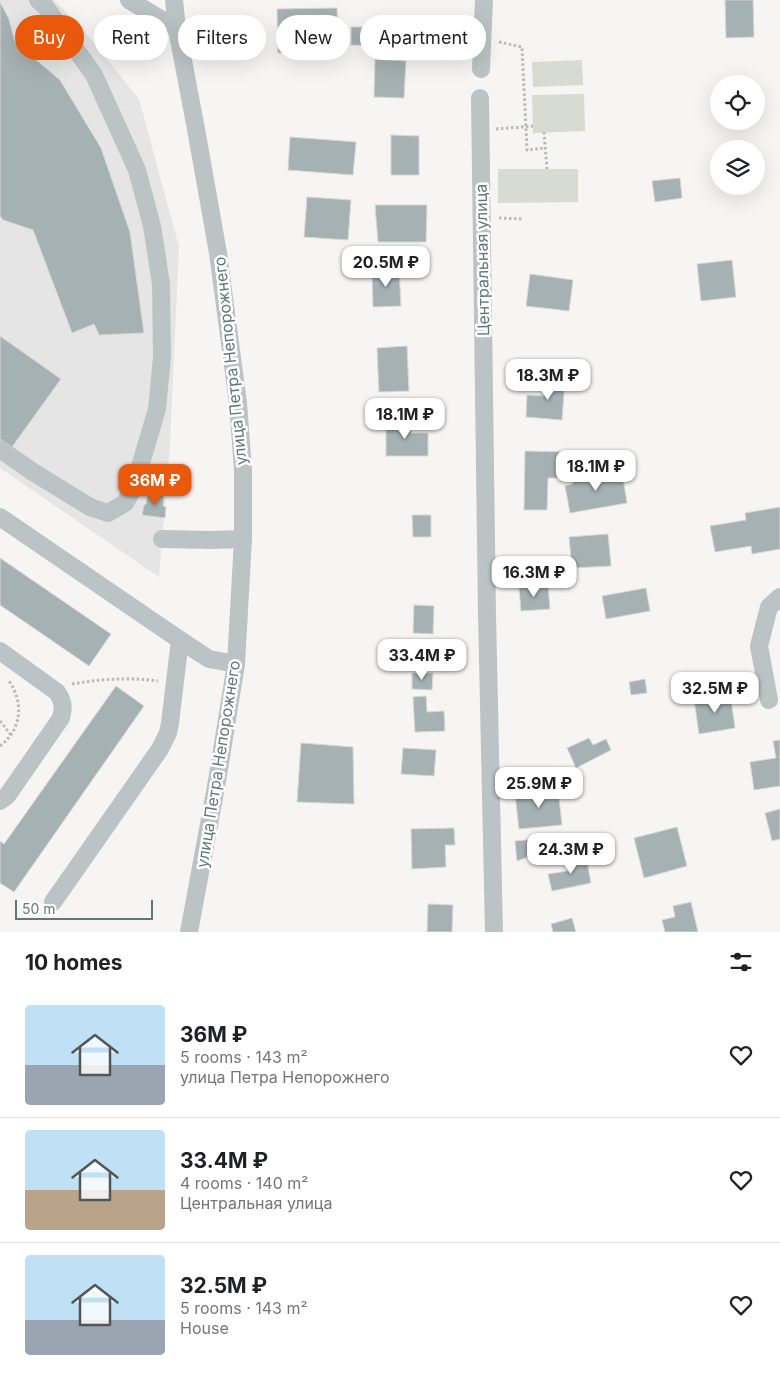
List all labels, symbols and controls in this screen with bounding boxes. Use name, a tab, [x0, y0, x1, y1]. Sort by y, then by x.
chip: Buy	[15, 15, 84, 60]
chip: Rent	[94, 15, 168, 60]
chip: Filters	[178, 15, 266, 60]
chip: New	[276, 15, 350, 60]
chip: Apartment	[360, 15, 486, 60]
map controls	[710, 75, 765, 195]
button: locate	[710, 75, 765, 130]
button: layers	[710, 140, 765, 195]
street label: Центральная улица	[471, 184, 493, 336]
pin: 20.5M ₽	[340, 246, 432, 288]
text: 20.5M ₽	[353, 252, 419, 272]
street label: улица Петра Непорожнего	[209, 256, 251, 466]
pin: 18.3M ₽	[502, 358, 594, 401]
text: 18.3M ₽	[517, 365, 579, 385]
pin: 18.1M ₽	[359, 398, 451, 440]
text: 18.1M ₽	[376, 404, 434, 424]
pin: 18.1M ₽	[550, 450, 642, 492]
text: 18.1M ₽	[567, 456, 625, 476]
pin: 36M ₽	[120, 464, 190, 506]
text: 36M ₽	[129, 470, 181, 490]
pin: 16.3M ₽	[488, 556, 580, 598]
text: 16.3M ₽	[503, 562, 565, 582]
pin: 33.4M ₽	[376, 638, 468, 681]
text: 33.4M ₽	[388, 645, 456, 665]
street label: улица Петра Непорожнего	[192, 659, 244, 869]
pin: 32.5M ₽	[669, 672, 761, 714]
text: 32.5M ₽	[682, 678, 748, 698]
pin: 25.9M ₽	[493, 766, 585, 809]
text: 25.9M ₽	[506, 773, 572, 793]
pin: 24.3M ₽	[525, 832, 617, 875]
text: 24.3M ₽	[538, 839, 604, 859]
scale bar	[15, 897, 152, 920]
text: 50 m	[22, 900, 56, 917]
icon: filters	[727, 948, 755, 976]
text: 10 homes	[25, 950, 123, 975]
text: 36M ₽	[180, 1022, 247, 1047]
icon: home	[65, 1025, 125, 1085]
icon: heart	[727, 1041, 755, 1069]
text: 5 rooms · 143 m²	[180, 1047, 308, 1067]
text: улица Петра Непорожнего	[180, 1067, 390, 1087]
text: 33.4M ₽	[180, 1148, 268, 1173]
icon: home	[65, 1150, 125, 1210]
icon: heart	[727, 1166, 755, 1194]
text: 4 rooms · 140 m²	[180, 1173, 308, 1193]
text: Центральная улица	[180, 1193, 332, 1213]
text: 32.5M ₽	[180, 1273, 267, 1298]
icon: home	[65, 1275, 125, 1335]
icon: heart	[727, 1291, 755, 1319]
text: 5 rooms · 143 m²	[180, 1298, 308, 1318]
text: House	[180, 1318, 229, 1338]

